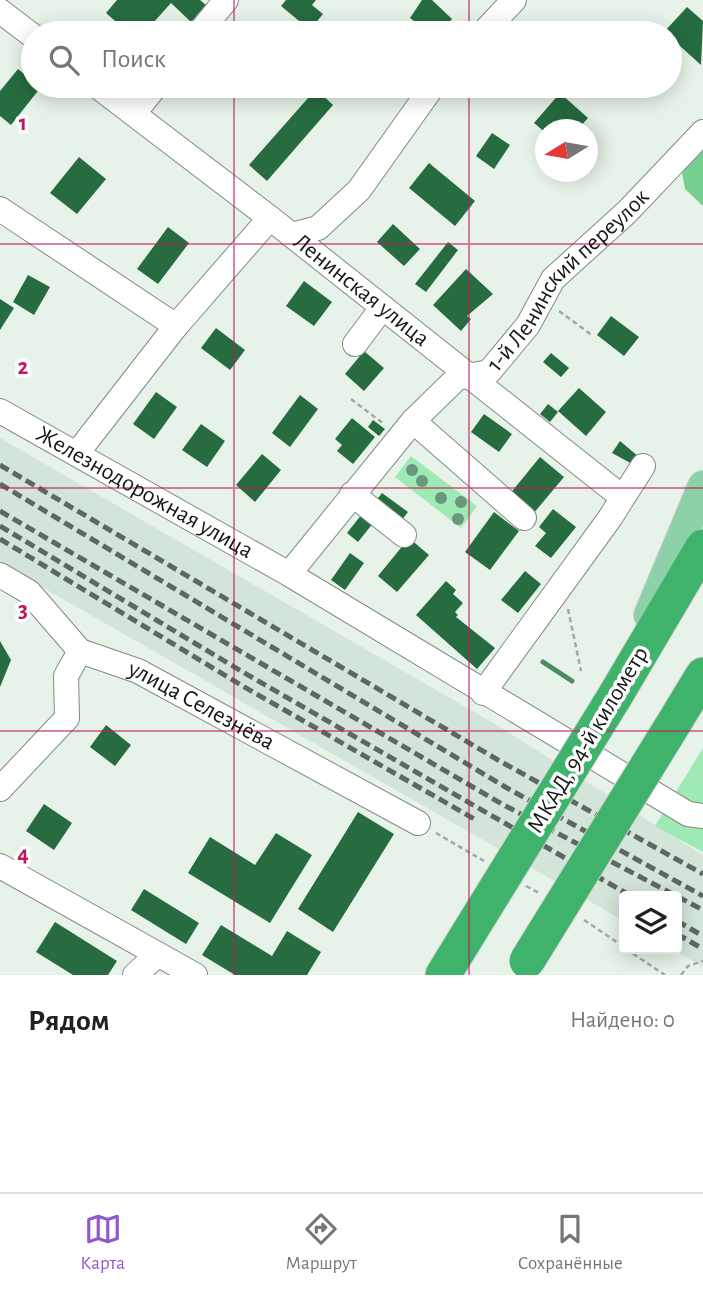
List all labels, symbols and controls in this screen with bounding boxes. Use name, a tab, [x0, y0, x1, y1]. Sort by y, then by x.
search box	[21, 21, 682, 98]
icon: search	[45, 41, 83, 79]
text: Поиск	[101, 46, 166, 72]
text: 1	[19, 112, 27, 135]
north arrow	[535, 119, 598, 182]
street label: 1-й Ленинский переулок	[483, 185, 654, 376]
street label: Ленинская улица	[289, 229, 434, 351]
text: 2	[18, 356, 29, 379]
street label: Железнодорожная улица	[32, 422, 257, 563]
text: 3	[18, 599, 28, 622]
street label: МКАД, 94-й километр	[523, 643, 653, 837]
street label: улица Селезнёва	[124, 656, 279, 755]
text: 4	[17, 843, 29, 866]
map controls	[619, 891, 682, 954]
button: layers	[619, 891, 682, 954]
text: Рядом	[28, 1006, 110, 1036]
text: Найдено: 0	[570, 1009, 675, 1032]
tab: Карта	[80, 1210, 125, 1275]
tab: Маршрут	[286, 1210, 357, 1275]
tab: Сохранённые	[518, 1210, 623, 1275]

